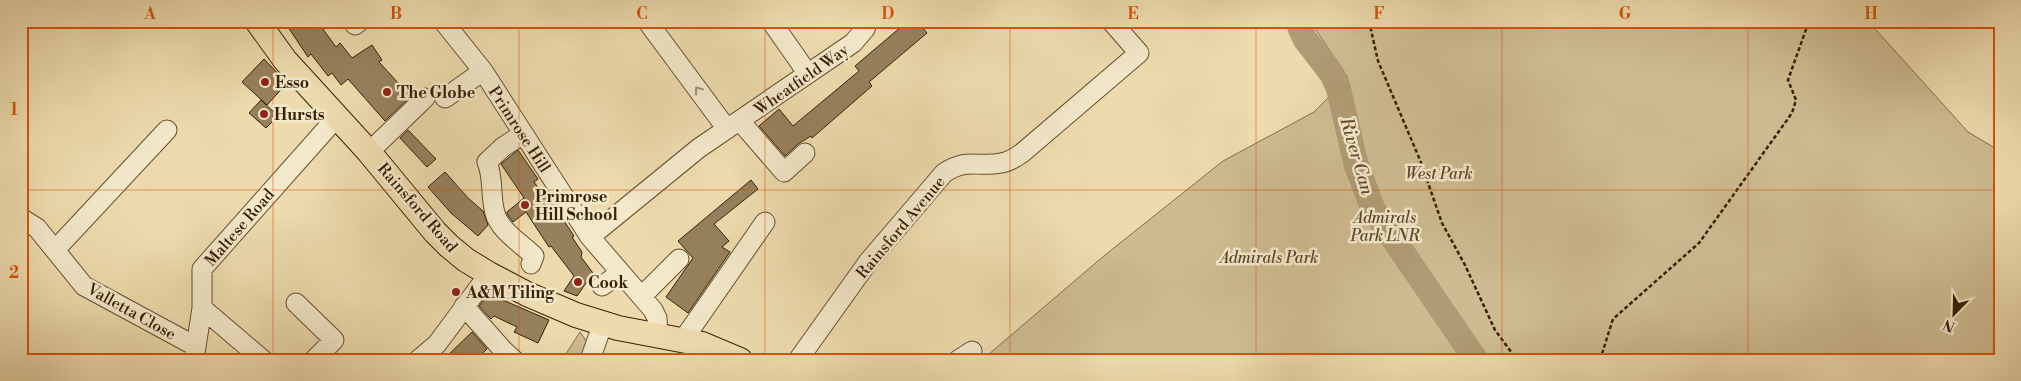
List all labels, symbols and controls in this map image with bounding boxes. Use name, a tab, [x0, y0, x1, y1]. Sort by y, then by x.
text: A	[143, 4, 156, 24]
text: B	[390, 4, 402, 24]
text: C	[636, 4, 648, 24]
text: D	[882, 4, 895, 24]
text: E	[1127, 4, 1139, 24]
text: F	[1373, 4, 1385, 24]
text: G	[1619, 4, 1632, 24]
text: H	[1864, 4, 1878, 24]
street label: Wheatfield Way	[750, 40, 853, 120]
place label: Esso	[275, 73, 309, 93]
marker: Esso	[259, 76, 271, 88]
place label: The Globe	[397, 83, 476, 103]
street label: Primrose Hill	[484, 83, 555, 177]
marker: The Globe	[381, 86, 393, 98]
one-way arrow	[695, 86, 704, 96]
text: 1	[10, 100, 18, 120]
place label: Hursts	[274, 105, 325, 125]
marker: Hursts	[258, 108, 270, 120]
water label: River Can	[1334, 114, 1379, 198]
street label: Rainsford Road	[373, 159, 462, 257]
park label: West Park	[1405, 164, 1473, 184]
street label: Rainsford Avenue	[852, 172, 949, 283]
street label: Maltese Road	[201, 185, 279, 270]
place label: Primrose Hill School	[535, 187, 618, 225]
marker: Primrose Hill School	[519, 199, 531, 211]
park label: Admirals Park LNR	[1349, 208, 1420, 246]
park label: Admirals Park	[1218, 248, 1318, 268]
text: 2	[9, 263, 19, 283]
place label: Cook	[588, 273, 629, 293]
marker: Cook	[572, 276, 584, 288]
street label: Valletta Close	[83, 279, 179, 345]
place label: A&M Tiling	[465, 283, 555, 303]
marker: A&M Tiling	[450, 286, 462, 298]
north arrow	[1928, 288, 1978, 338]
text: N	[1941, 315, 1958, 335]

